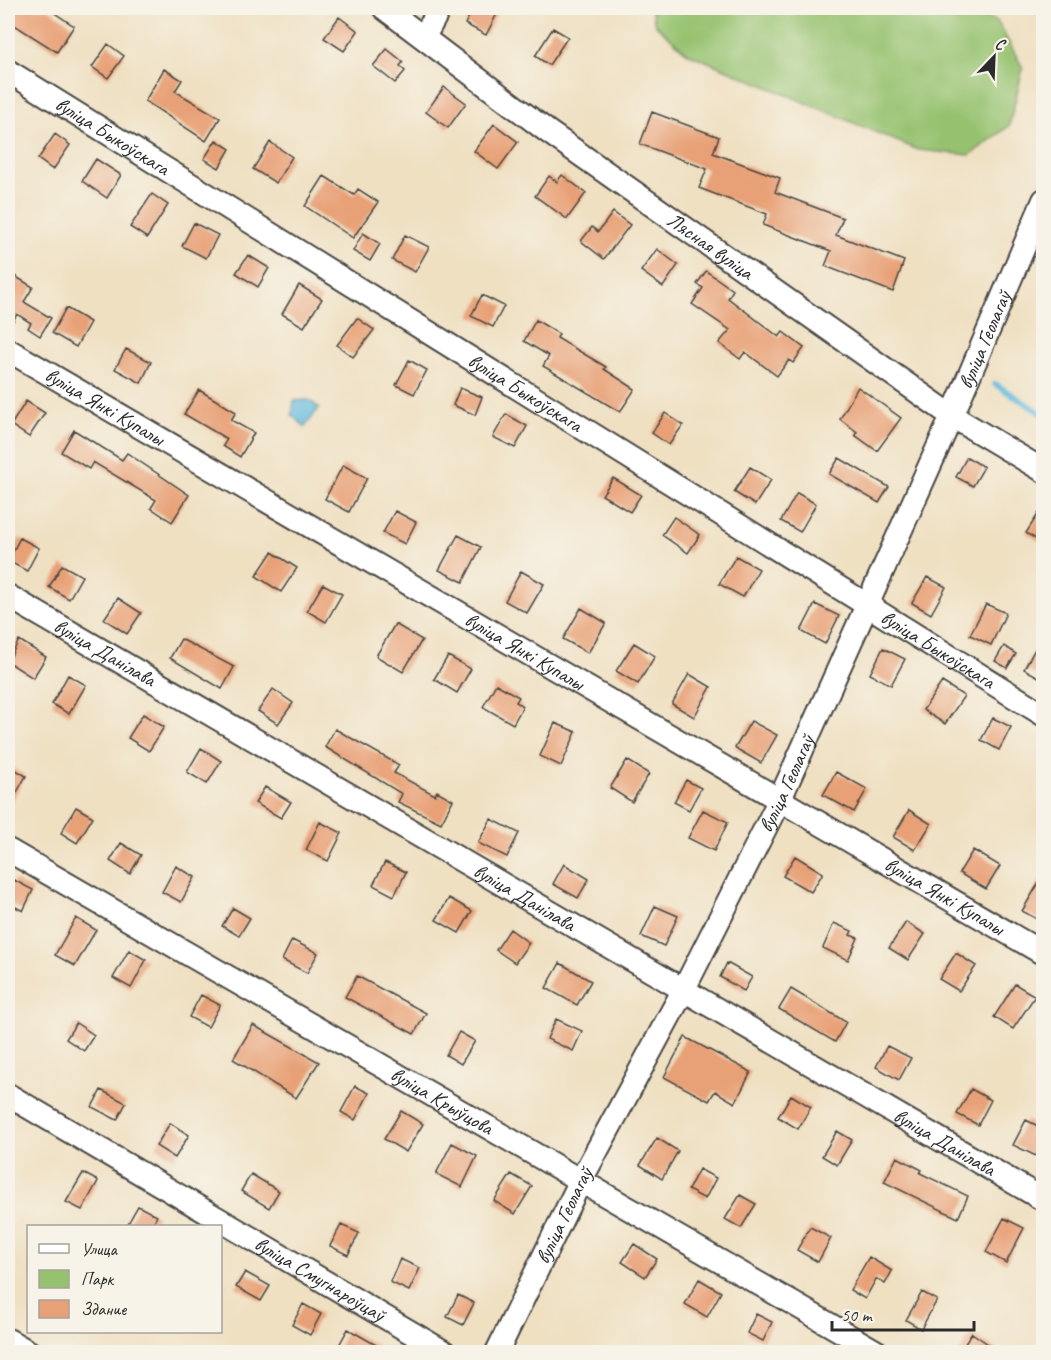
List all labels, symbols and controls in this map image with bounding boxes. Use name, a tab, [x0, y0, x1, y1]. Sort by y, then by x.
north arrow	[964, 27, 1024, 87]
text: С	[992, 33, 1009, 56]
street label: вуліца Быкоўскага	[51, 91, 176, 182]
street label: Лясная вуліца	[662, 207, 760, 286]
street label: вуліца Геолагаў	[952, 286, 1017, 393]
street label: вуліца Быкоўскага	[463, 347, 588, 439]
street label: вуліца Янкі Купалы	[40, 361, 171, 452]
street label: вуліца Быкоўскага	[876, 604, 1001, 695]
street label: вуліца Янкі Купалы	[460, 606, 591, 697]
street label: вуліца Данілава	[49, 613, 162, 693]
street label: вуліца Геолагаў	[752, 730, 821, 836]
street label: вуліца Янкі Купалы	[880, 851, 1010, 942]
street label: вуліца Данілава	[469, 857, 582, 938]
street label: вуліца Крыўцова	[386, 1061, 499, 1141]
street label: вуліца Данілава	[889, 1102, 1001, 1183]
street label: вуліца Геолагаў	[529, 1162, 599, 1268]
legend	[27, 1225, 222, 1333]
street label: вуліца Смугнароўцаў	[250, 1230, 391, 1328]
text: Улица	[81, 1238, 118, 1260]
text: Парк	[81, 1268, 115, 1290]
scale bar	[832, 1294, 974, 1332]
text: Здание	[81, 1298, 127, 1320]
text: 50 m	[841, 1304, 874, 1326]

